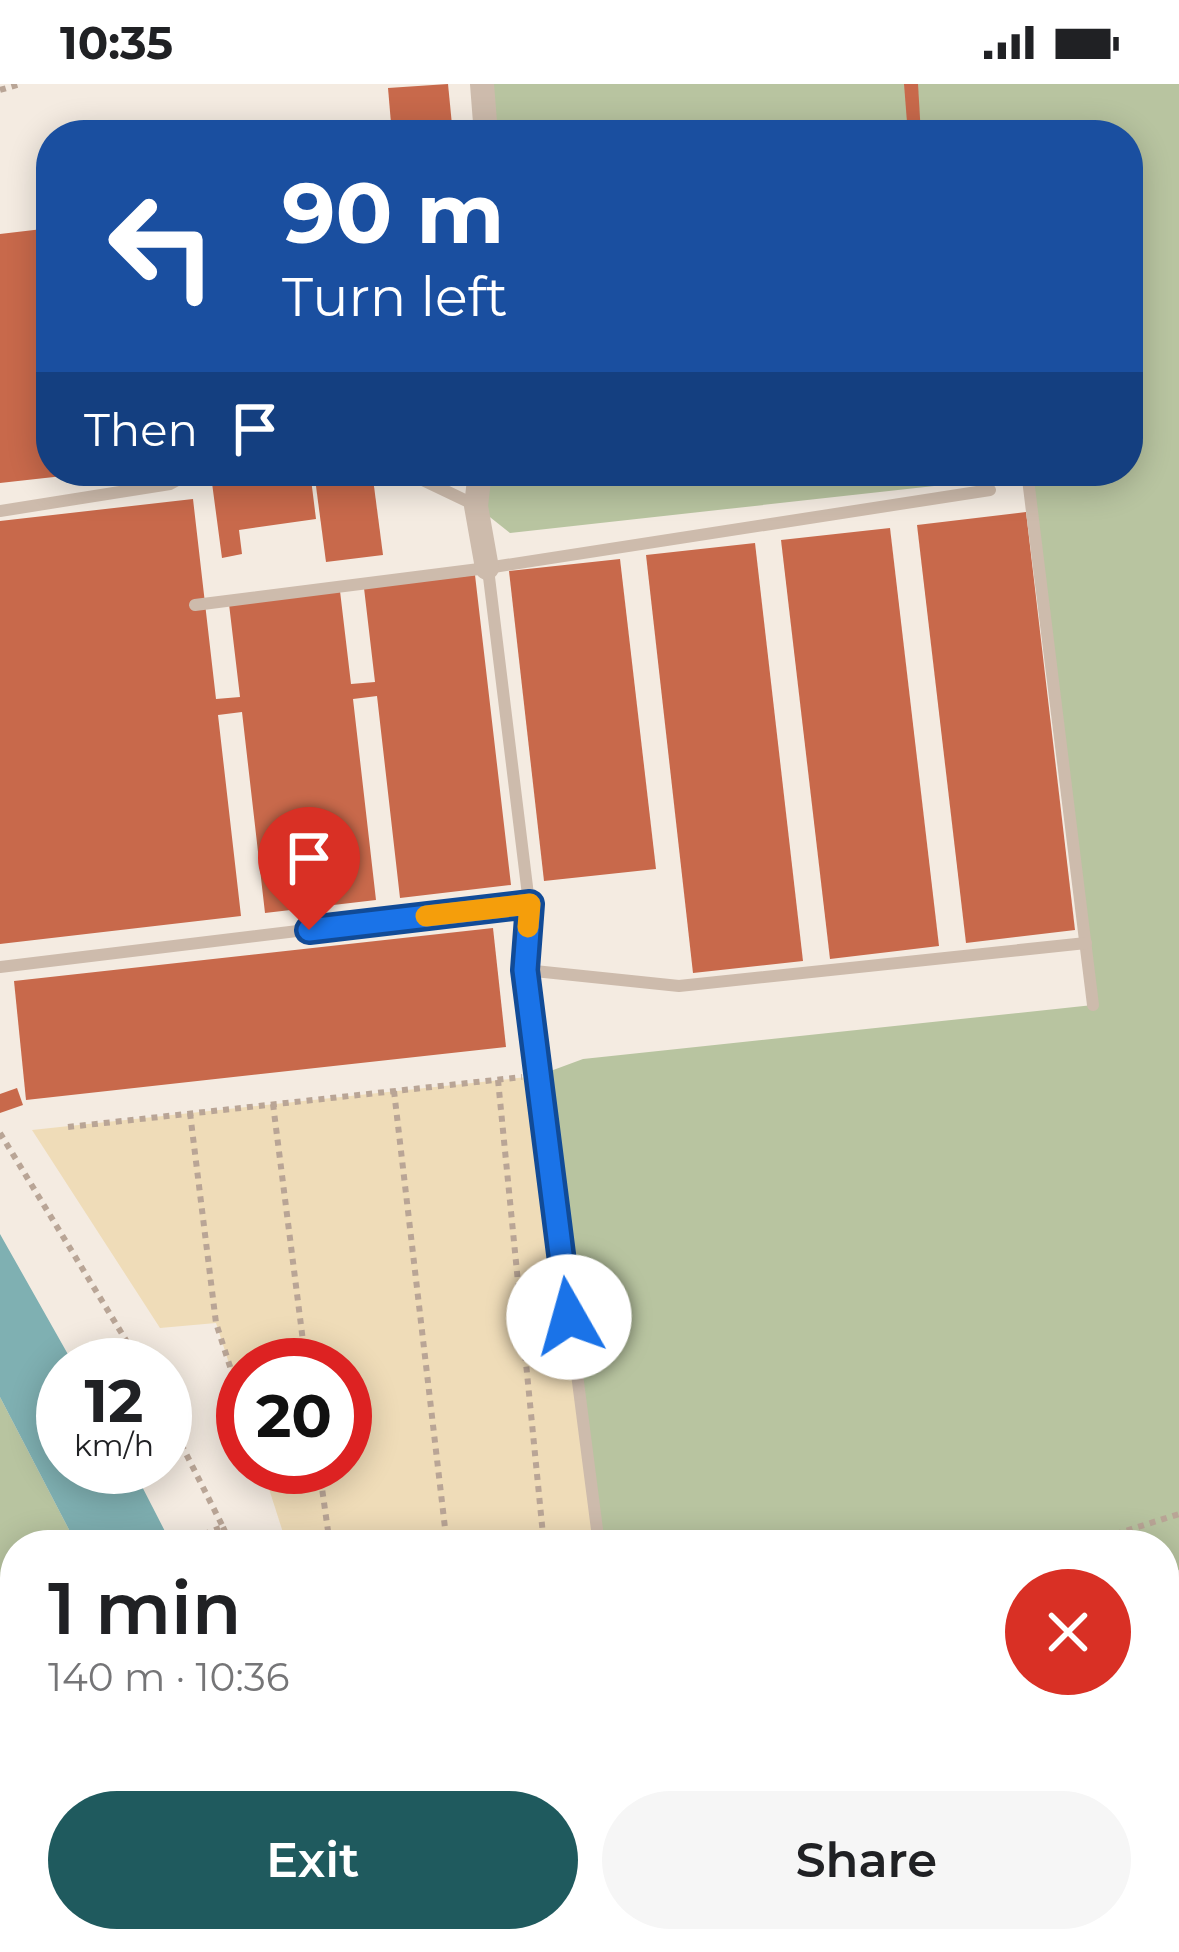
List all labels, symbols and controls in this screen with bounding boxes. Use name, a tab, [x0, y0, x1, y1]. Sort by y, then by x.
text: 10:35	[60, 15, 173, 70]
text: 90 m	[282, 162, 504, 264]
icon: left	[84, 168, 240, 324]
text: Turn left	[282, 264, 508, 330]
icon: arrive	[222, 396, 288, 462]
text: Then	[84, 402, 198, 457]
pin	[258, 807, 360, 930]
icon: arrive	[276, 825, 342, 891]
position arrow	[506, 1254, 632, 1380]
speed limit sign: 20	[216, 1338, 372, 1494]
text: 12	[85, 1364, 143, 1437]
text: km/h	[74, 1427, 154, 1464]
text: 1 min	[48, 1564, 241, 1652]
button: close	[1005, 1569, 1131, 1695]
text: 140 m · 10:36	[48, 1653, 289, 1701]
button: Exit	[48, 1791, 578, 1929]
button: Share	[602, 1791, 1131, 1929]

